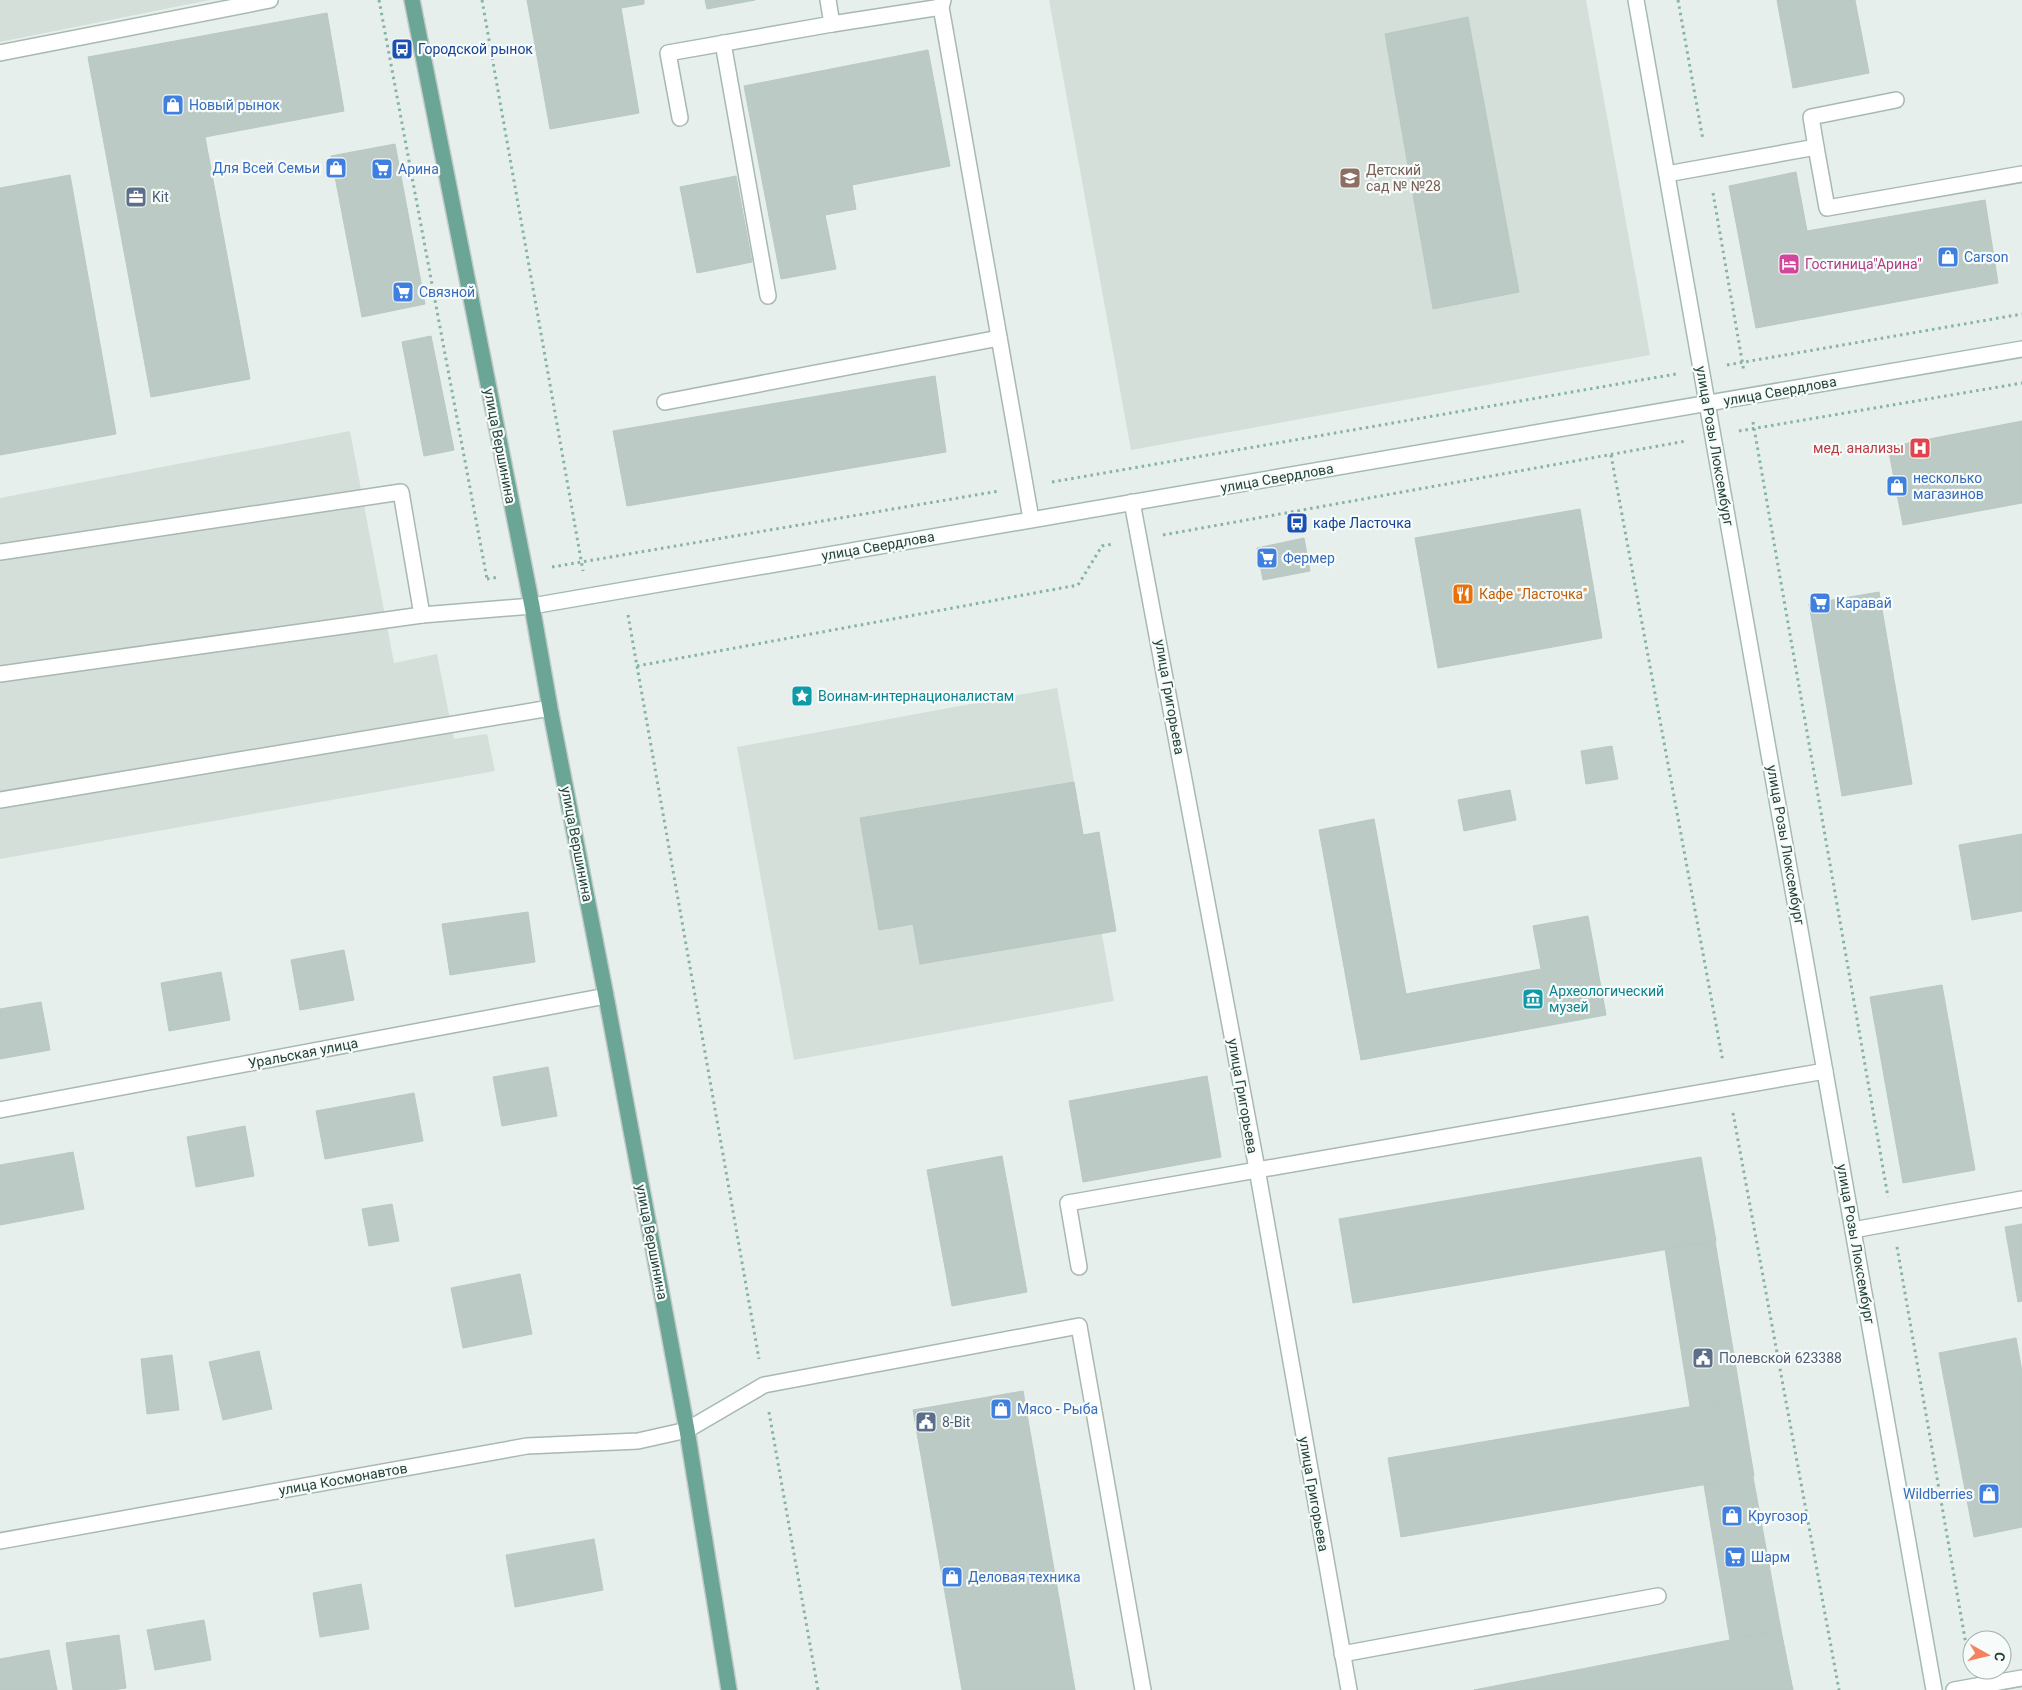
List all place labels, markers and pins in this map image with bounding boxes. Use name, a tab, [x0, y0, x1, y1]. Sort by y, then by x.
bus stop icon: Городской рынок	[390, 37, 414, 61]
place label: Городской рынок	[418, 41, 533, 57]
shop icon: Новый рынок	[161, 93, 185, 117]
place label: Новый рынок	[189, 97, 280, 113]
shop icon: Для Всей Семьи	[324, 156, 348, 180]
supermarket icon: Арина	[370, 157, 394, 181]
place label: Для Всей Семьи	[212, 160, 320, 176]
place label: Арина	[398, 161, 439, 177]
place label: Детский сад № №28	[1366, 162, 1441, 194]
school or university icon: Детский сад № №28	[1338, 166, 1362, 190]
office icon: Kit	[124, 185, 148, 209]
place label: Kit	[152, 189, 169, 205]
shop icon: Carson	[1936, 245, 1960, 269]
place label: Carson	[1964, 249, 2008, 265]
hotel icon: Гостиница"Арина"	[1777, 252, 1801, 276]
place label: Гостиница"Арина"	[1805, 256, 1922, 272]
supermarket icon: Связной	[391, 280, 415, 304]
place label: Связной	[419, 284, 475, 300]
hospital icon: мед. анализы	[1908, 436, 1932, 460]
place label: мед. анализы	[1813, 440, 1904, 456]
place label: несколько магазинов	[1913, 470, 1984, 502]
shop icon: несколько магазинов	[1885, 474, 1909, 498]
bus stop icon: кафе Ласточка	[1285, 511, 1309, 535]
place label: кафе Ласточка	[1313, 515, 1411, 531]
supermarket icon: Фермер	[1255, 546, 1279, 570]
place label: Фермер	[1283, 550, 1335, 566]
restaurant icon: Кафе "Ласточка"	[1451, 582, 1475, 606]
place label: Кафе "Ласточка"	[1479, 586, 1587, 602]
supermarket icon: Каравай	[1808, 591, 1832, 615]
place label: Каравай	[1836, 595, 1892, 611]
place icon: Воинам-интернационалистам	[790, 684, 814, 708]
place label: Воинам-интернационалистам	[818, 688, 1014, 704]
place label: Археологический музей	[1549, 983, 1664, 1015]
museum icon: Археологический музей	[1521, 987, 1545, 1011]
public building icon: Полевской 623388	[1691, 1346, 1715, 1370]
place label: Полевской 623388	[1719, 1350, 1842, 1366]
shop icon: Мясо - Рыба	[989, 1397, 1013, 1421]
place label: Мясо - Рыба	[1017, 1401, 1098, 1417]
public building icon: 8-Bit	[914, 1410, 938, 1434]
place label: 8-Bit	[942, 1414, 971, 1430]
shop icon: Wildberries	[1977, 1482, 2001, 1506]
place label: Wildberries	[1903, 1486, 1973, 1502]
shop icon: Кругозор	[1720, 1504, 1744, 1528]
place label: Кругозор	[1748, 1508, 1808, 1524]
supermarket icon: Шарм	[1723, 1545, 1747, 1569]
place label: Шарм	[1751, 1549, 1790, 1565]
shop icon: Деловая техника	[940, 1565, 964, 1589]
place label: Деловая техника	[968, 1569, 1081, 1585]

